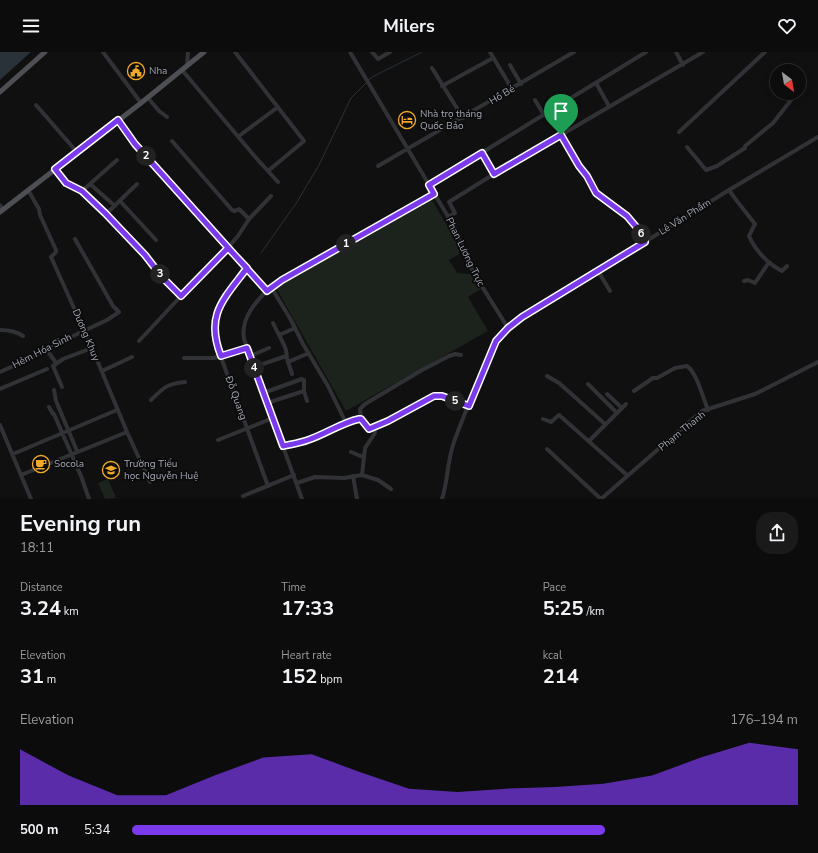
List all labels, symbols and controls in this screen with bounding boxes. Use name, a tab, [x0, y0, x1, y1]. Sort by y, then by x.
text: Milers	[383, 14, 435, 38]
icon: menu	[20, 15, 42, 37]
icon: heart	[776, 15, 798, 37]
public building icon: Nha	[126, 61, 146, 81]
place label: Nha	[149, 64, 167, 78]
north arrow	[770, 64, 806, 100]
map controls	[770, 64, 806, 100]
street label: Hồ Bé	[486, 82, 518, 108]
pin	[544, 94, 578, 135]
icon: arrive	[550, 100, 572, 122]
place label: Nhà trọ tháng Quốc Bảo	[420, 107, 482, 133]
hotel icon: Nhà trọ tháng Quốc Bảo	[397, 110, 417, 130]
pin: 2	[136, 146, 156, 166]
text: 2	[143, 148, 149, 163]
street label: Lê Văn Phẩm	[656, 195, 714, 239]
street label: Phan Lương Trực	[442, 215, 488, 289]
pin: 6	[631, 224, 651, 244]
text: 6	[638, 226, 644, 241]
pin: 1	[336, 234, 356, 254]
text: 1	[343, 236, 349, 251]
pin: 3	[150, 264, 170, 284]
text: 3	[157, 266, 163, 281]
street label: Dương Khuy	[69, 307, 104, 364]
street label: Hẻm Hóa Sinh	[10, 330, 74, 372]
pin: 4	[244, 358, 264, 378]
text: 4	[251, 360, 257, 375]
street label: Đỗ Quang	[221, 373, 250, 422]
pin: 5	[445, 391, 465, 411]
text: 5	[452, 393, 458, 408]
street label: Phạm Thanh	[656, 408, 708, 454]
cafe icon: Socola	[31, 454, 51, 474]
place label: Socola	[54, 457, 84, 471]
place label: Trường Tiểu học Nguyễn Huệ	[124, 457, 199, 483]
school or university icon: Trường Tiểu học Nguyễn Huệ	[101, 460, 121, 480]
text: Evening run	[20, 509, 141, 539]
button: share	[756, 512, 798, 554]
text: 18:11	[20, 539, 54, 557]
text: Distance	[20, 580, 63, 595]
text: Time	[281, 580, 306, 595]
text: Pace	[543, 580, 566, 595]
text: 3.24	[20, 595, 61, 622]
text: 17:33	[281, 595, 334, 622]
text: 5:25	[543, 595, 584, 622]
text: km	[61, 604, 79, 619]
text: /km	[584, 604, 604, 619]
text: Elevation	[20, 648, 66, 663]
text: Heart rate	[281, 648, 332, 663]
text: kcal	[543, 648, 562, 663]
text: 31	[20, 663, 44, 690]
text: 152	[281, 663, 317, 690]
text: 214	[543, 663, 579, 690]
text: m	[44, 672, 56, 687]
text: bpm	[317, 672, 342, 687]
text: Elevation	[20, 711, 74, 729]
text: 176–194 m	[730, 711, 798, 729]
text: 500 m	[20, 821, 58, 839]
text: 5:34	[84, 821, 110, 839]

